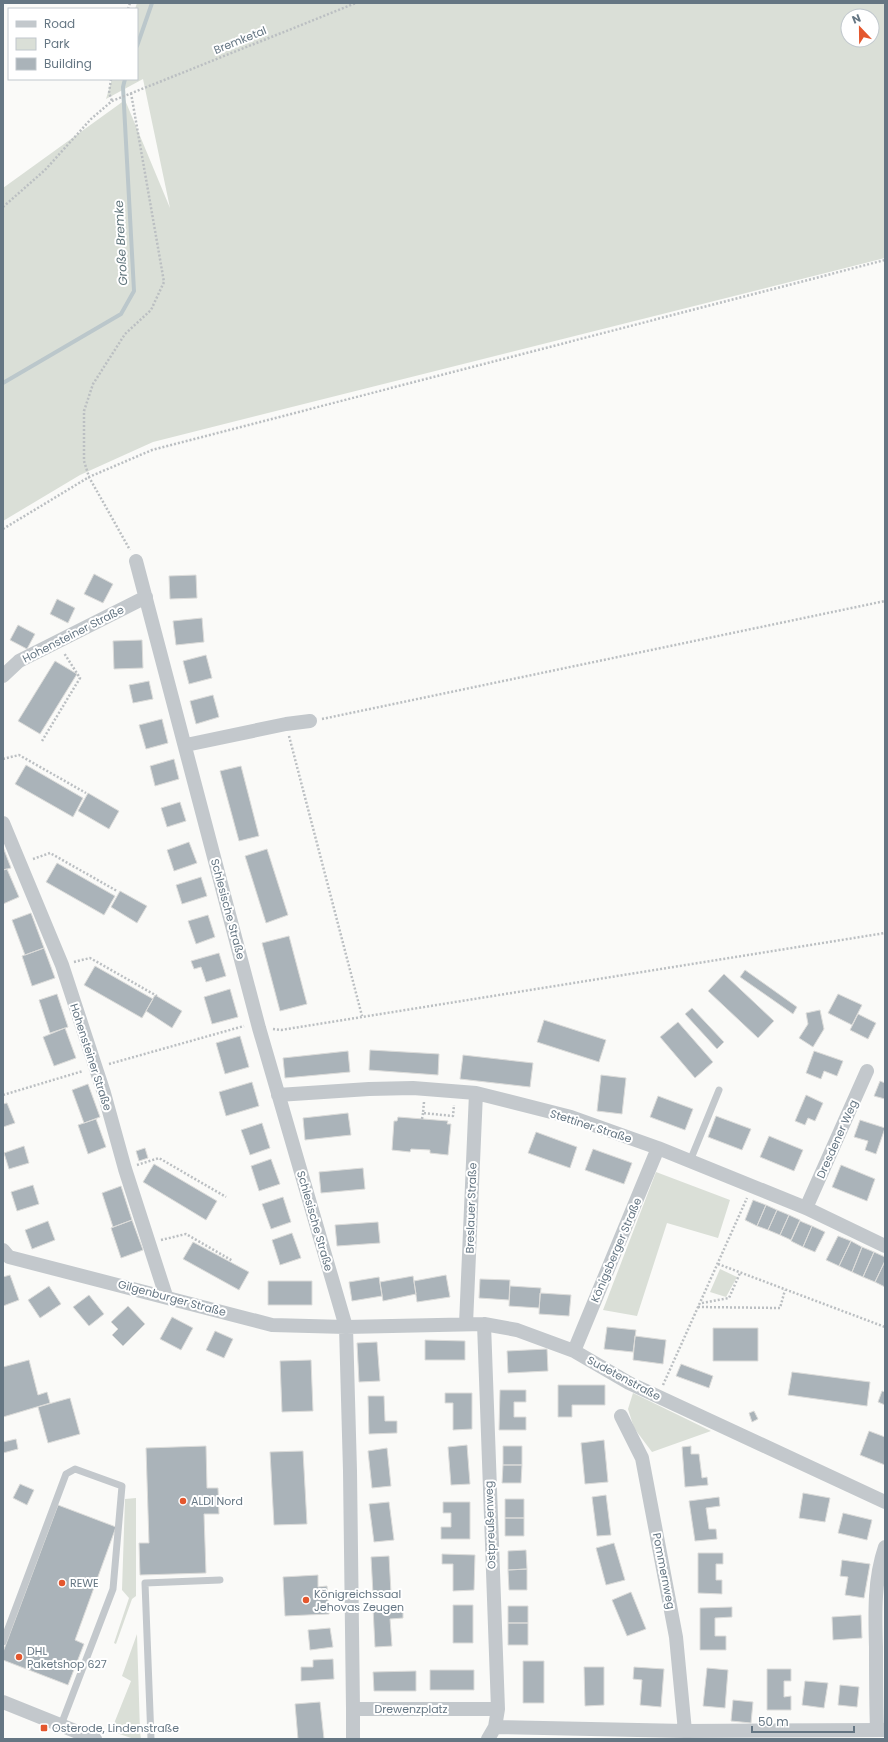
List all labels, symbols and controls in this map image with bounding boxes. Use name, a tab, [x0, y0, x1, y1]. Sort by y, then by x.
legend	[8, 8, 138, 80]
north arrow	[840, 8, 880, 48]
text: N	[849, 10, 863, 28]
text: Road	[44, 15, 75, 32]
street label: Bremketal	[211, 22, 269, 58]
text: Park	[44, 35, 71, 52]
text: Building	[44, 55, 92, 72]
water label: Große Bremke	[110, 199, 131, 286]
street label: Hohensteiner Straße	[19, 601, 127, 667]
street label: Schlesische Straße	[207, 857, 249, 961]
street label: Hohensteiner Straße	[66, 1001, 116, 1113]
street label: Dresdener Weg	[812, 1097, 862, 1181]
street label: Stettiner Straße	[548, 1105, 634, 1147]
street label: Breslauer Straße	[461, 1162, 481, 1254]
street label: Schlesische Straße	[293, 1169, 337, 1273]
street label: Königsberger Straße	[587, 1195, 645, 1305]
street label: Gilgenburger Straße	[116, 1276, 228, 1320]
street label: Sudetenstraße	[584, 1352, 664, 1404]
street label: Ostpreußenweg	[480, 1481, 500, 1569]
place label: ALDI Nord	[191, 1493, 243, 1509]
marker: ALDI Nord	[178, 1496, 188, 1506]
street label: Pommernweg	[649, 1532, 679, 1610]
place label: REWE	[70, 1575, 99, 1591]
marker: REWE	[57, 1578, 67, 1588]
place label: Königreichssaal Jehovas Zeugen	[314, 1586, 404, 1615]
marker: Königreichssaal Jehovas Zeugen	[301, 1595, 311, 1605]
place label: DHL Paketshop 627	[27, 1643, 107, 1672]
marker: DHL Paketshop 627	[14, 1652, 24, 1662]
street label: Drewenzplatz	[374, 1701, 448, 1717]
scale bar	[752, 1708, 854, 1734]
text: 50 m	[758, 1713, 789, 1730]
place label: Osterode, Lindenstraße	[52, 1720, 179, 1736]
marker: Osterode, Lindenstraße	[39, 1723, 49, 1733]

